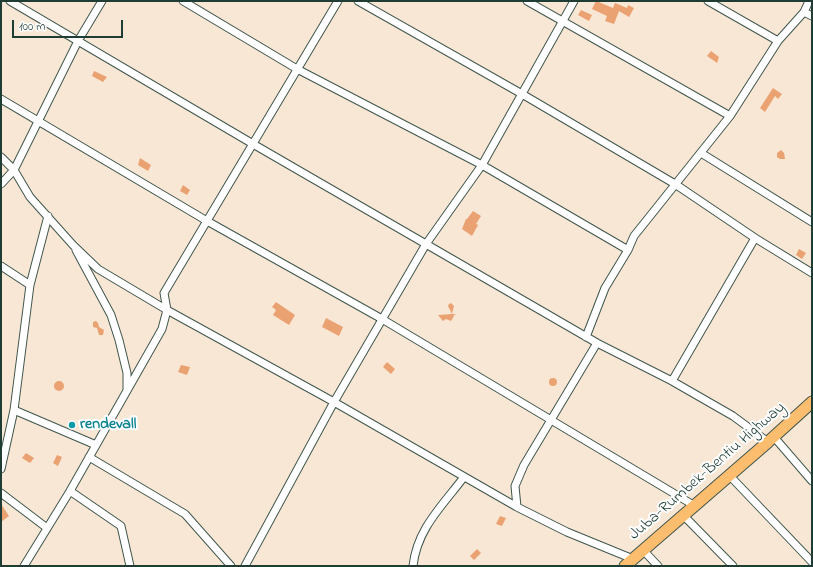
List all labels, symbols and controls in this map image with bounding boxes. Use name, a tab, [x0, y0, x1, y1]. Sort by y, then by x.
scale bar	[14, 12, 125, 38]
text: 100 m	[19, 18, 46, 36]
street label: Juba-Rumbek-Bentiu Highway	[626, 399, 790, 545]
place label: rendevall	[80, 415, 136, 435]
marker: rendevall	[67, 420, 77, 430]

